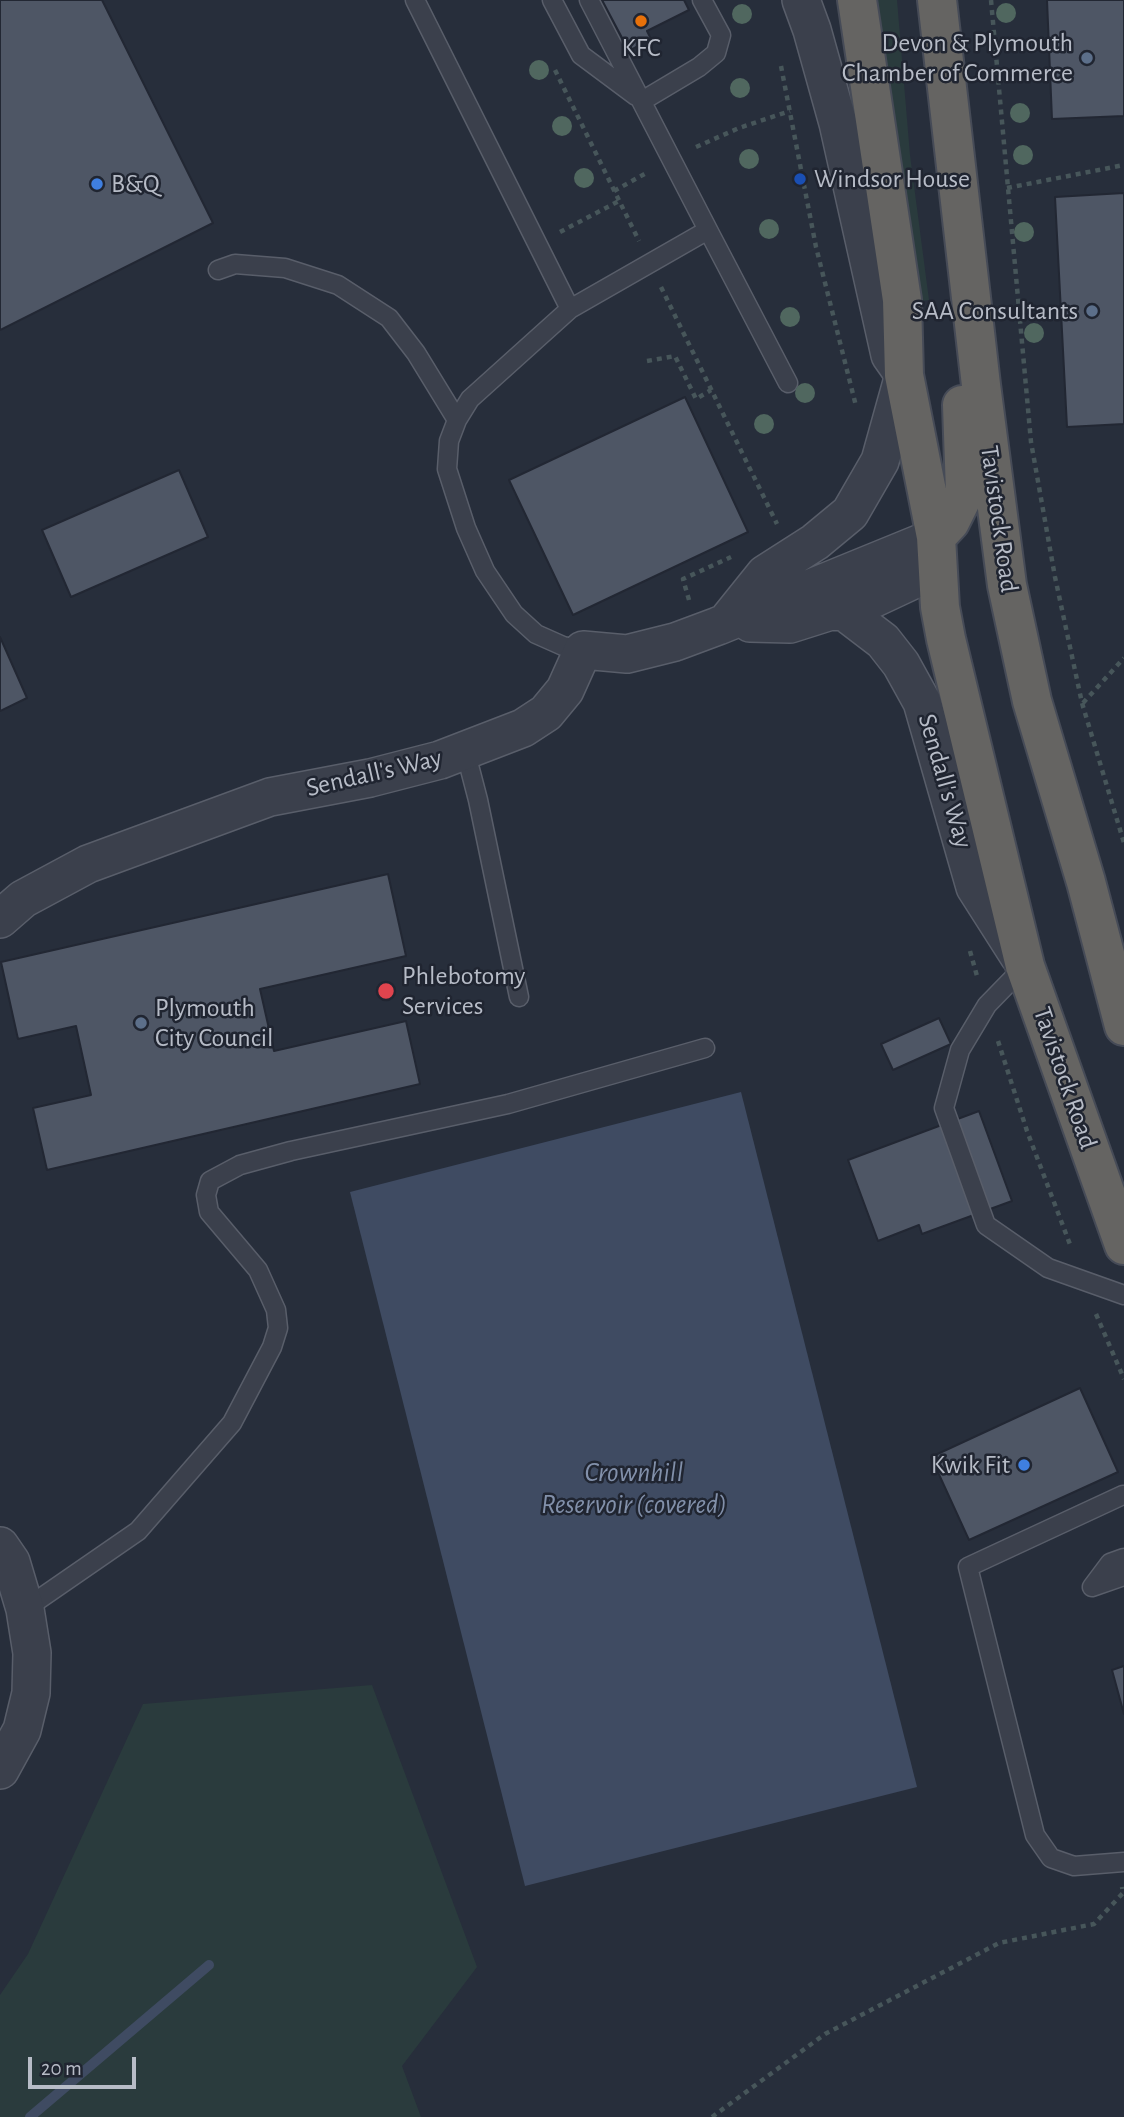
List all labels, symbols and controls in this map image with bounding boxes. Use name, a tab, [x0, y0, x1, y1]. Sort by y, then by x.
marker: KFC	[633, 13, 649, 29]
place label: Devon & Plymouth Chamber of Commerce	[842, 27, 1073, 88]
place label: KFC	[622, 32, 660, 64]
marker: Devon & Plymouth Chamber of Commerce	[1079, 50, 1095, 66]
place label: Windsor House	[814, 163, 970, 195]
place label: B&Q	[111, 168, 160, 200]
marker: Windsor House	[792, 171, 808, 187]
marker: B&Q	[89, 176, 105, 192]
place label: SAA Consultants	[912, 295, 1078, 327]
marker: SAA Consultants	[1084, 303, 1100, 319]
street label: Tavistock Road	[973, 443, 1025, 595]
street label: Sendall's Way	[911, 710, 979, 852]
street label: Sendall's Way	[303, 742, 445, 804]
place label: Phlebotomy Services	[402, 960, 525, 1021]
marker: Phlebotomy Services	[376, 981, 396, 1001]
place label: Plymouth City Council	[155, 992, 273, 1054]
street label: Tavistock Road	[1026, 1003, 1104, 1153]
marker: Plymouth City Council	[133, 1015, 149, 1031]
place label: Kwik Fit	[931, 1449, 1010, 1481]
water label: Crownhill Reservoir (covered)	[541, 1456, 727, 1522]
marker: Kwik Fit	[1016, 1457, 1032, 1473]
scale bar	[32, 2044, 140, 2088]
text: 20 m	[41, 2058, 82, 2079]

